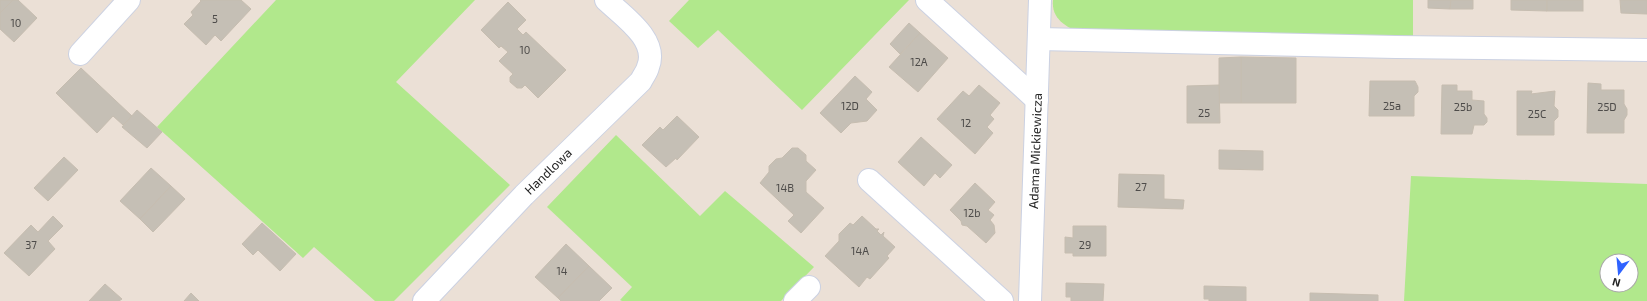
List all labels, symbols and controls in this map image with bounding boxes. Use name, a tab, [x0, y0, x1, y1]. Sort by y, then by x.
house number: 5	[212, 12, 218, 25]
house number: 10	[10, 16, 22, 29]
house number: 10	[519, 43, 531, 56]
house number: 12A	[910, 55, 928, 68]
street label: Adama Mickiewicza	[1025, 93, 1045, 209]
house number: 12D	[841, 99, 859, 112]
house number: 25a	[1383, 99, 1401, 112]
house number: 25b	[1454, 100, 1472, 113]
house number: 25D	[1597, 100, 1617, 113]
house number: 25	[1198, 106, 1210, 119]
house number: 25C	[1528, 107, 1546, 120]
house number: 12	[961, 116, 971, 129]
street label: Handlowa	[521, 144, 575, 198]
house number: 27	[1135, 180, 1147, 193]
house number: 14B	[776, 181, 794, 194]
house number: 12b	[964, 206, 980, 219]
house number: 37	[25, 238, 37, 251]
house number: 29	[1079, 238, 1091, 251]
house number: 14A	[851, 244, 869, 257]
north arrow	[1599, 253, 1639, 293]
house number: 14	[556, 264, 568, 277]
text: N	[1610, 276, 1622, 290]

